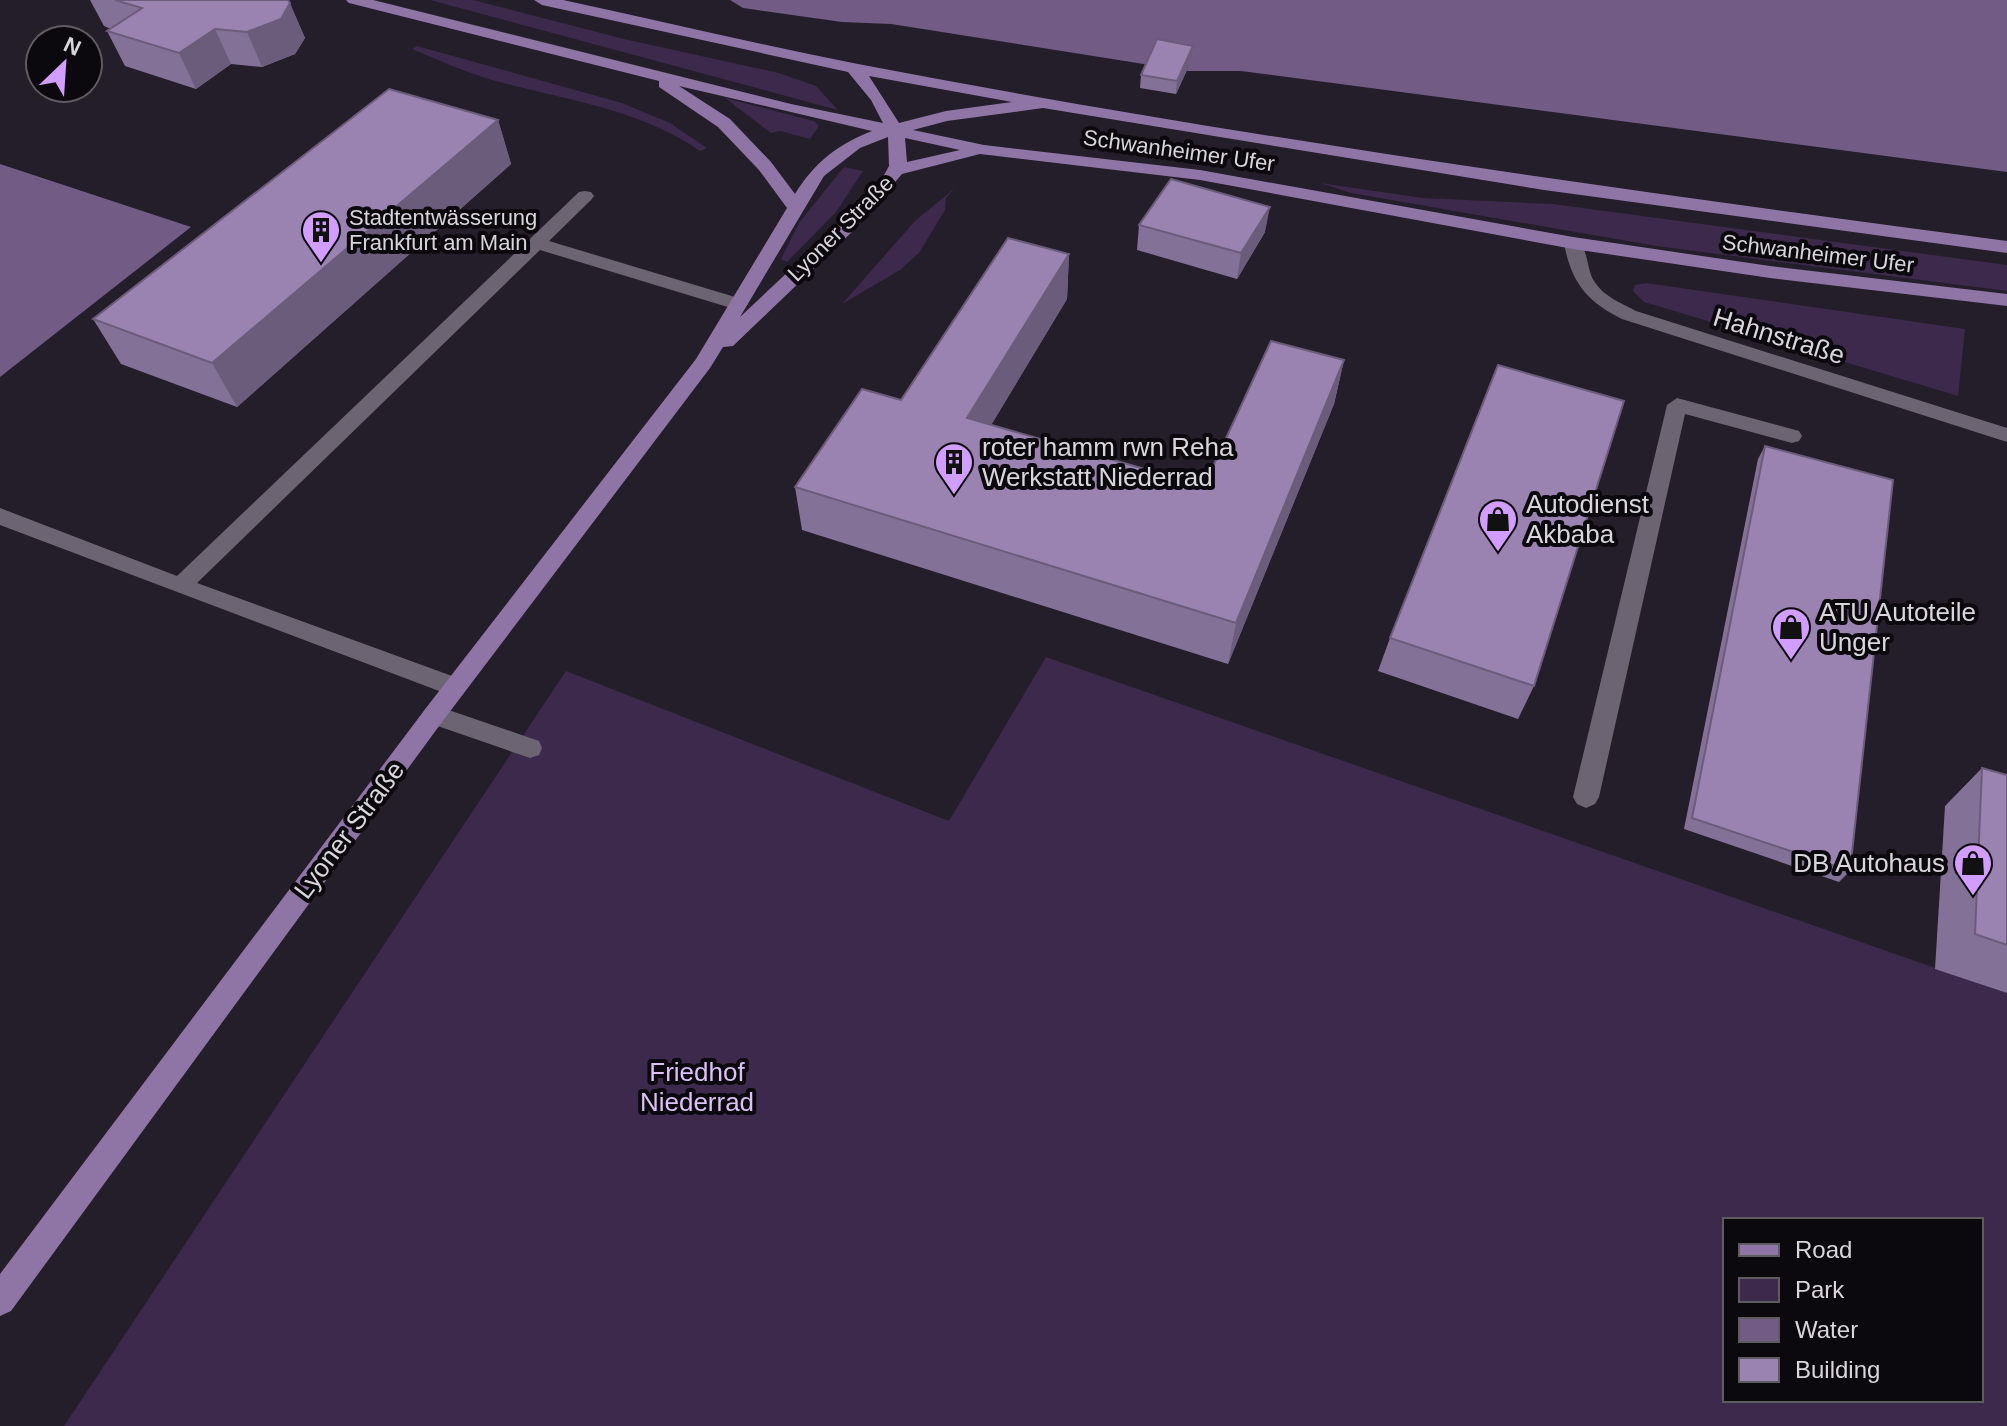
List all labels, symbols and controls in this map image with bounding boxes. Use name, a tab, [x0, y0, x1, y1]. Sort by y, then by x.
north arrow	[24, 24, 104, 104]
text: N	[60, 32, 85, 61]
street label: Schwanheimer Ufer	[1082, 125, 1276, 176]
street label: Lyoner Straße	[783, 171, 898, 286]
place label: Stadtentwässerung Frankfurt am Main	[349, 205, 537, 255]
building icon: Stadtentwässerung Frankfurt am Main	[300, 209, 342, 264]
street label: Schwanheimer Ufer	[1721, 229, 1915, 278]
street label: Hahnstraße	[1710, 302, 1848, 370]
place label: roter hamm rwn Reha Werkstatt Niederrad	[982, 432, 1234, 492]
building icon: roter hamm rwn Reha Werkstatt Niederrad	[933, 441, 975, 496]
place label: Autodienst Akbaba	[1526, 489, 1650, 549]
shop icon: Autodienst Akbaba	[1477, 498, 1519, 553]
place label: ATU Autoteile Unger	[1819, 597, 1976, 657]
shop icon: ATU Autoteile Unger	[1770, 606, 1812, 661]
street label: Lyoner Straße	[288, 756, 410, 904]
shop icon: DB Autohaus	[1952, 842, 1994, 897]
place label: DB Autohaus	[1793, 848, 1945, 878]
park label: Friedhof Niederrad	[640, 1057, 754, 1117]
legend	[1723, 1218, 1983, 1402]
text: Road	[1795, 1236, 1852, 1263]
text: Park	[1795, 1276, 1845, 1303]
text: Water	[1795, 1316, 1858, 1343]
text: Building	[1795, 1356, 1880, 1383]

